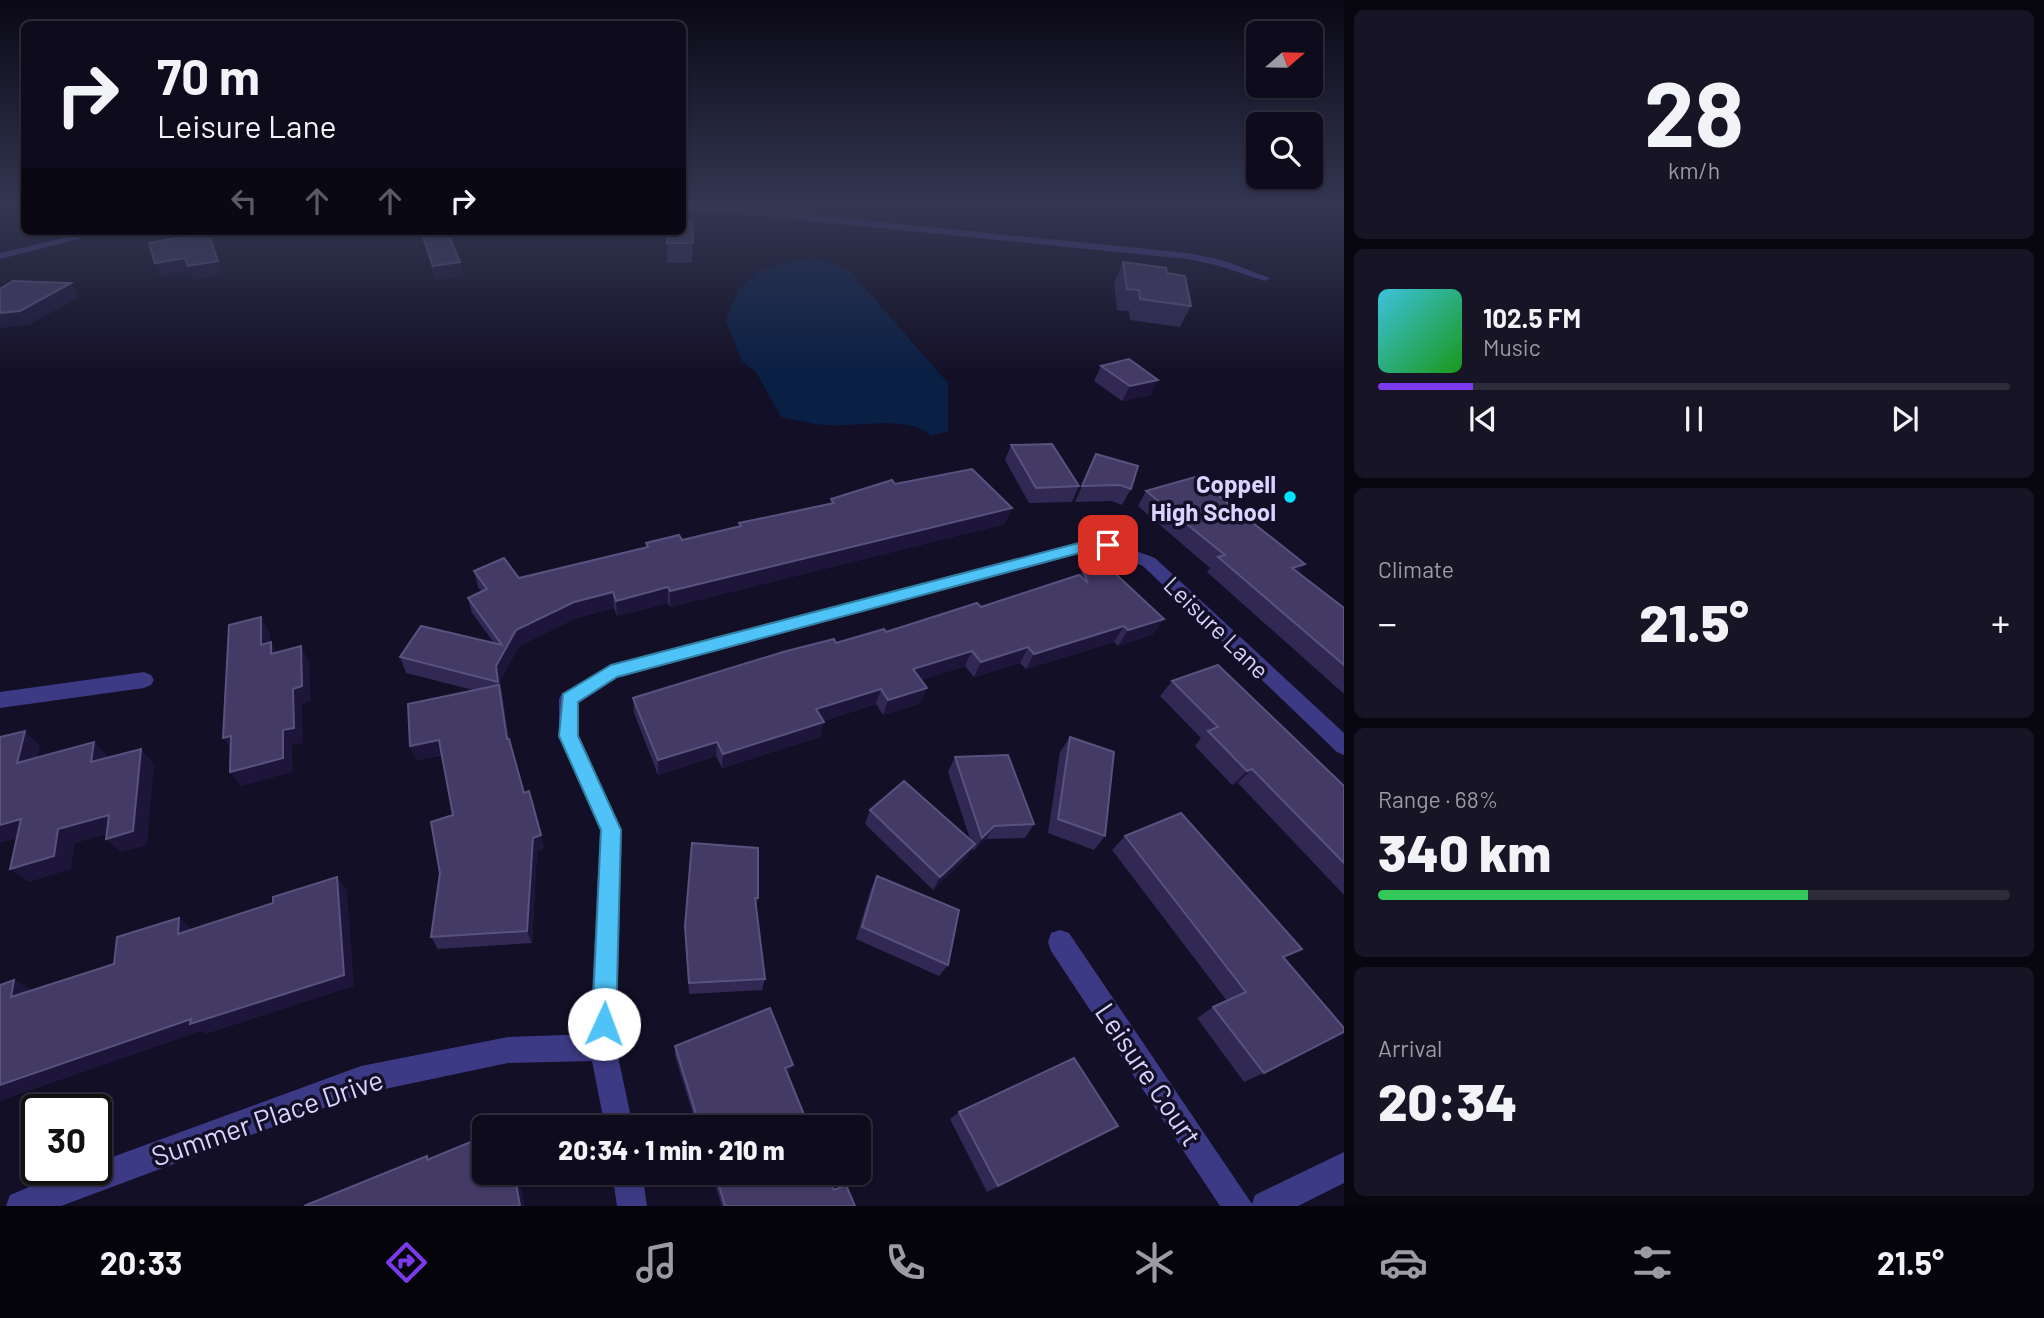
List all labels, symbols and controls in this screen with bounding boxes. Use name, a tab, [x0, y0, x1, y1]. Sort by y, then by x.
north arrow	[1246, 21, 1323, 98]
map controls	[1246, 21, 1323, 189]
text: 70 m	[157, 46, 260, 105]
icon: right	[42, 49, 133, 140]
text: 28	[1644, 56, 1744, 165]
text: Leisure Lane	[157, 106, 337, 144]
button: search	[1246, 112, 1323, 189]
text: km/h	[1668, 156, 1720, 184]
icon: left	[225, 182, 263, 220]
icon: ahead	[298, 182, 336, 220]
icon: ahead	[371, 182, 409, 220]
icon: right	[444, 182, 482, 220]
text: 102.5 FM	[1483, 302, 1581, 333]
text: Music	[1483, 333, 1541, 361]
icon: previous	[1464, 400, 1502, 438]
icon: pause	[1675, 400, 1713, 438]
icon: next	[1886, 400, 1924, 438]
place label: Coppell High School	[1151, 469, 1276, 526]
marker: Coppell High School	[1282, 489, 1298, 505]
pin	[1078, 515, 1138, 575]
icon: arrive	[1089, 526, 1127, 564]
text: Climate	[1378, 555, 1454, 583]
street label: Leisure Lane	[1159, 570, 1275, 684]
text: 21.5°	[1639, 590, 1749, 652]
text: −	[1378, 599, 1397, 645]
text: +	[1991, 599, 2010, 645]
text: Range · 68%	[1378, 785, 1498, 813]
text: 340 km	[1378, 820, 1551, 882]
position arrow	[567, 987, 641, 1061]
street label: Leisure Court	[1089, 996, 1209, 1152]
text: Arrival	[1378, 1034, 1442, 1062]
street label: Summer Place Drive	[147, 1061, 387, 1173]
text: 20:34	[1378, 1069, 1518, 1131]
speed limit sign: 30	[21, 1094, 112, 1185]
text: 20:34 · 1 min · 210 m	[558, 1134, 785, 1165]
icon: directions	[382, 1238, 431, 1287]
icon: music	[632, 1238, 681, 1287]
icon: phone	[881, 1238, 930, 1287]
icon: climate	[1130, 1238, 1179, 1287]
icon: car	[1379, 1238, 1428, 1287]
icon: filters	[1628, 1238, 1677, 1287]
text: 20:33	[100, 1243, 182, 1281]
text: 21.5°	[1877, 1243, 1944, 1281]

